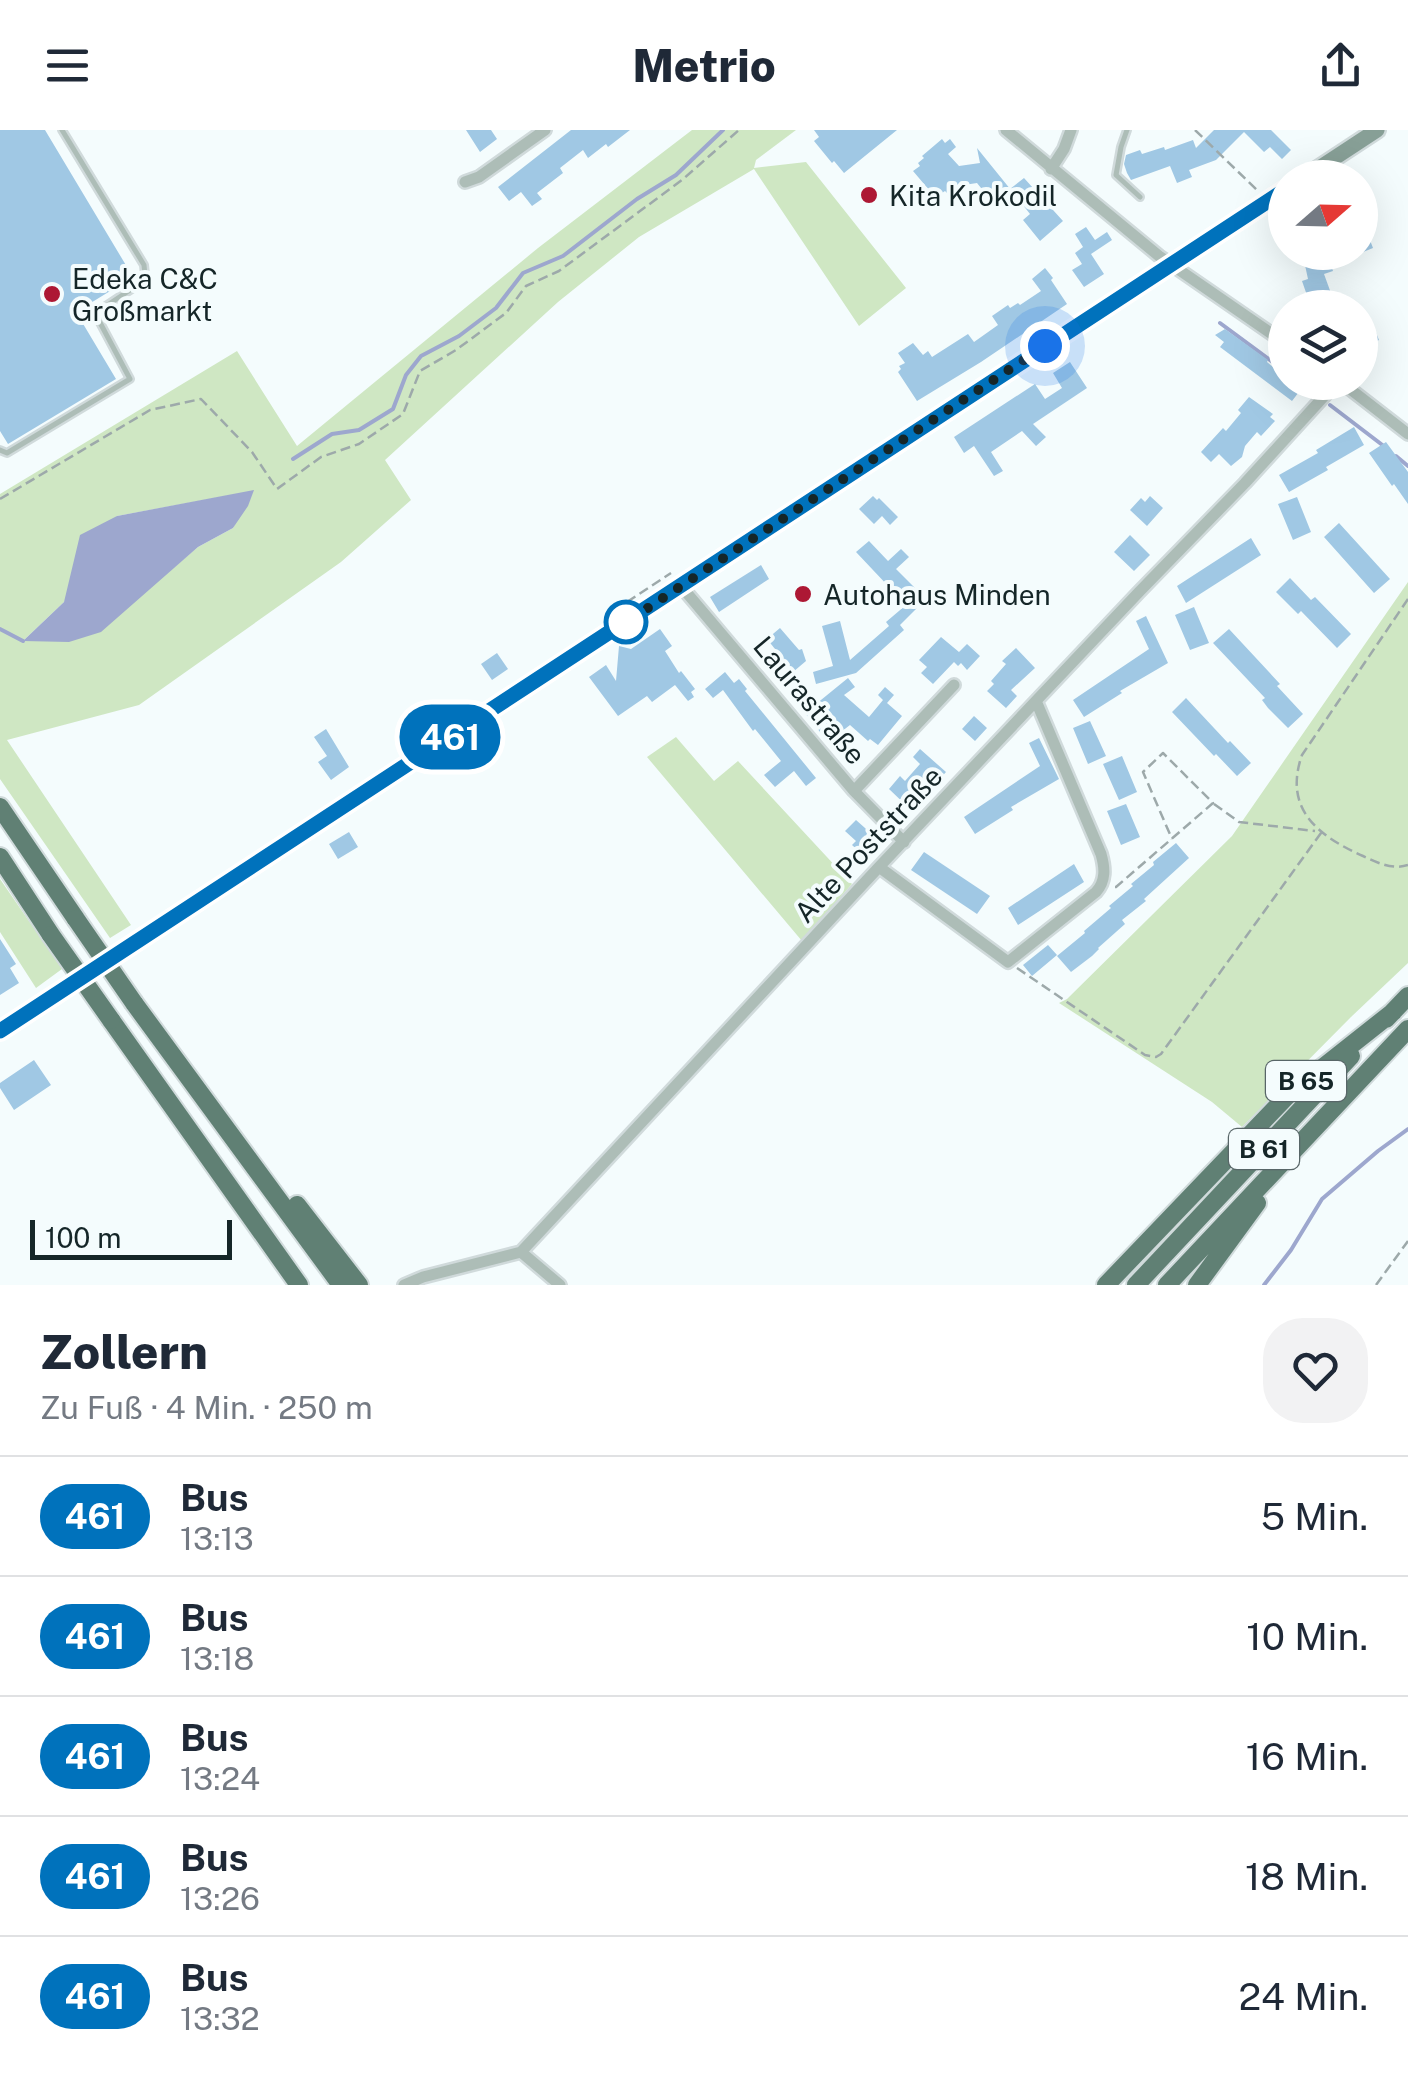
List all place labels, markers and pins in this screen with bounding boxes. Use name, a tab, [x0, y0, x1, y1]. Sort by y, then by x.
place label: Kita Krokodil	[889, 179, 1057, 212]
marker: Kita Krokodil	[858, 184, 880, 206]
place label: Edeka C&C Großmarkt	[72, 262, 218, 327]
marker: Edeka C&C Großmarkt	[41, 283, 63, 305]
place label: Autohaus Minden	[823, 578, 1051, 611]
marker: Autohaus Minden	[792, 583, 814, 605]
unlabelled marker	[605, 601, 647, 643]

